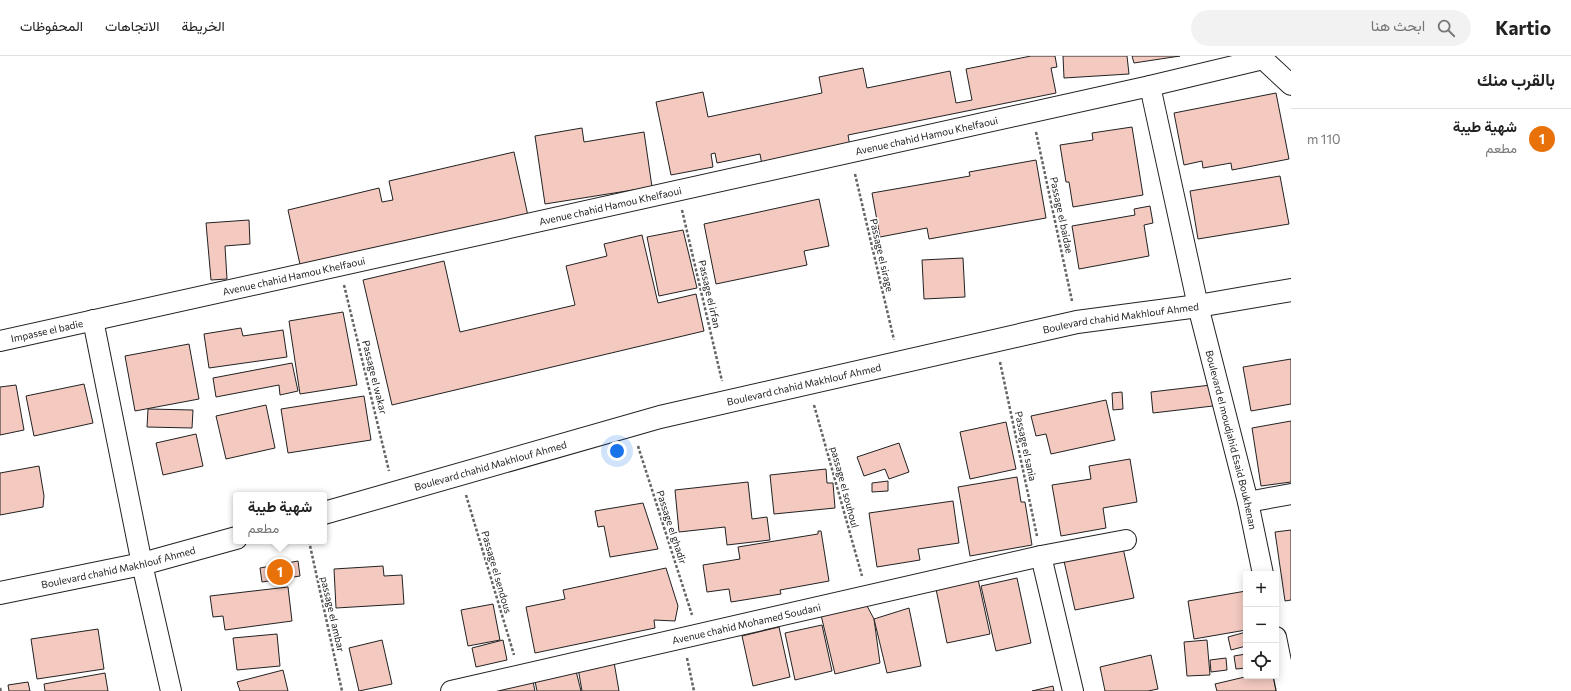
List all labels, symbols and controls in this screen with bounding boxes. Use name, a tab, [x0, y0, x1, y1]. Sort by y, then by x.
search box	[1191, 10, 1471, 46]
text: ابحث هنا	[1371, 16, 1425, 34]
text: Kartio	[1495, 16, 1551, 39]
text: المحفوظات	[20, 17, 83, 34]
text: الاتجاهات	[105, 17, 159, 34]
text: الخريطة	[181, 17, 225, 34]
icon: search	[1435, 17, 1457, 39]
text: بالقرب منك	[1477, 69, 1555, 90]
street label: Avenue chahid Hamou Khelfaoui	[854, 114, 999, 157]
text: شهية طيبة	[1453, 117, 1517, 135]
text: 110 m	[1307, 131, 1340, 147]
text: 1	[1539, 131, 1545, 147]
text: مطعم	[1486, 140, 1517, 156]
street label: Passage el baidae	[1048, 176, 1076, 254]
street label: Avenue chahid Hamou Khelfaoui	[538, 184, 683, 227]
street label: Passage el sirage	[868, 217, 896, 293]
street label: Avenue chahid Hamou Khelfaoui	[221, 254, 366, 297]
street label: Passage el irfan	[696, 259, 724, 329]
street label: Boulevard chahid Makhlouf Ahmed	[1042, 300, 1200, 336]
street label: Impasse el badie	[10, 317, 84, 344]
street label: Passage el wakar	[360, 339, 390, 415]
street label: Boulevard el moudjahid Esaid Boukhenan	[1203, 349, 1260, 530]
street label: Boulevard chahid Makhlouf Ahmed	[726, 361, 882, 408]
street label: Passage el sania	[1013, 410, 1039, 482]
street label: Boulevard chahid Makhlouf Ahmed	[413, 438, 568, 493]
your location	[607, 441, 627, 461]
street label: passage el souhoul	[828, 445, 862, 529]
street label: Passage el ghadir	[654, 489, 690, 565]
popup	[233, 492, 327, 544]
text: شهية طيبة	[248, 497, 312, 515]
text: مطعم	[248, 520, 279, 536]
street label: Passage el sendous	[479, 529, 515, 615]
street label: Boulevard chahid Makhlouf Ahmed	[40, 544, 197, 590]
pin: 1	[267, 557, 293, 587]
map controls	[1243, 571, 1279, 679]
button: +	[1243, 571, 1279, 607]
street label: passage el ambar	[319, 575, 347, 653]
street label: Avenue chahid Mohamed Soudani	[671, 601, 822, 646]
button: −	[1243, 607, 1279, 643]
button: locate	[1243, 643, 1279, 679]

